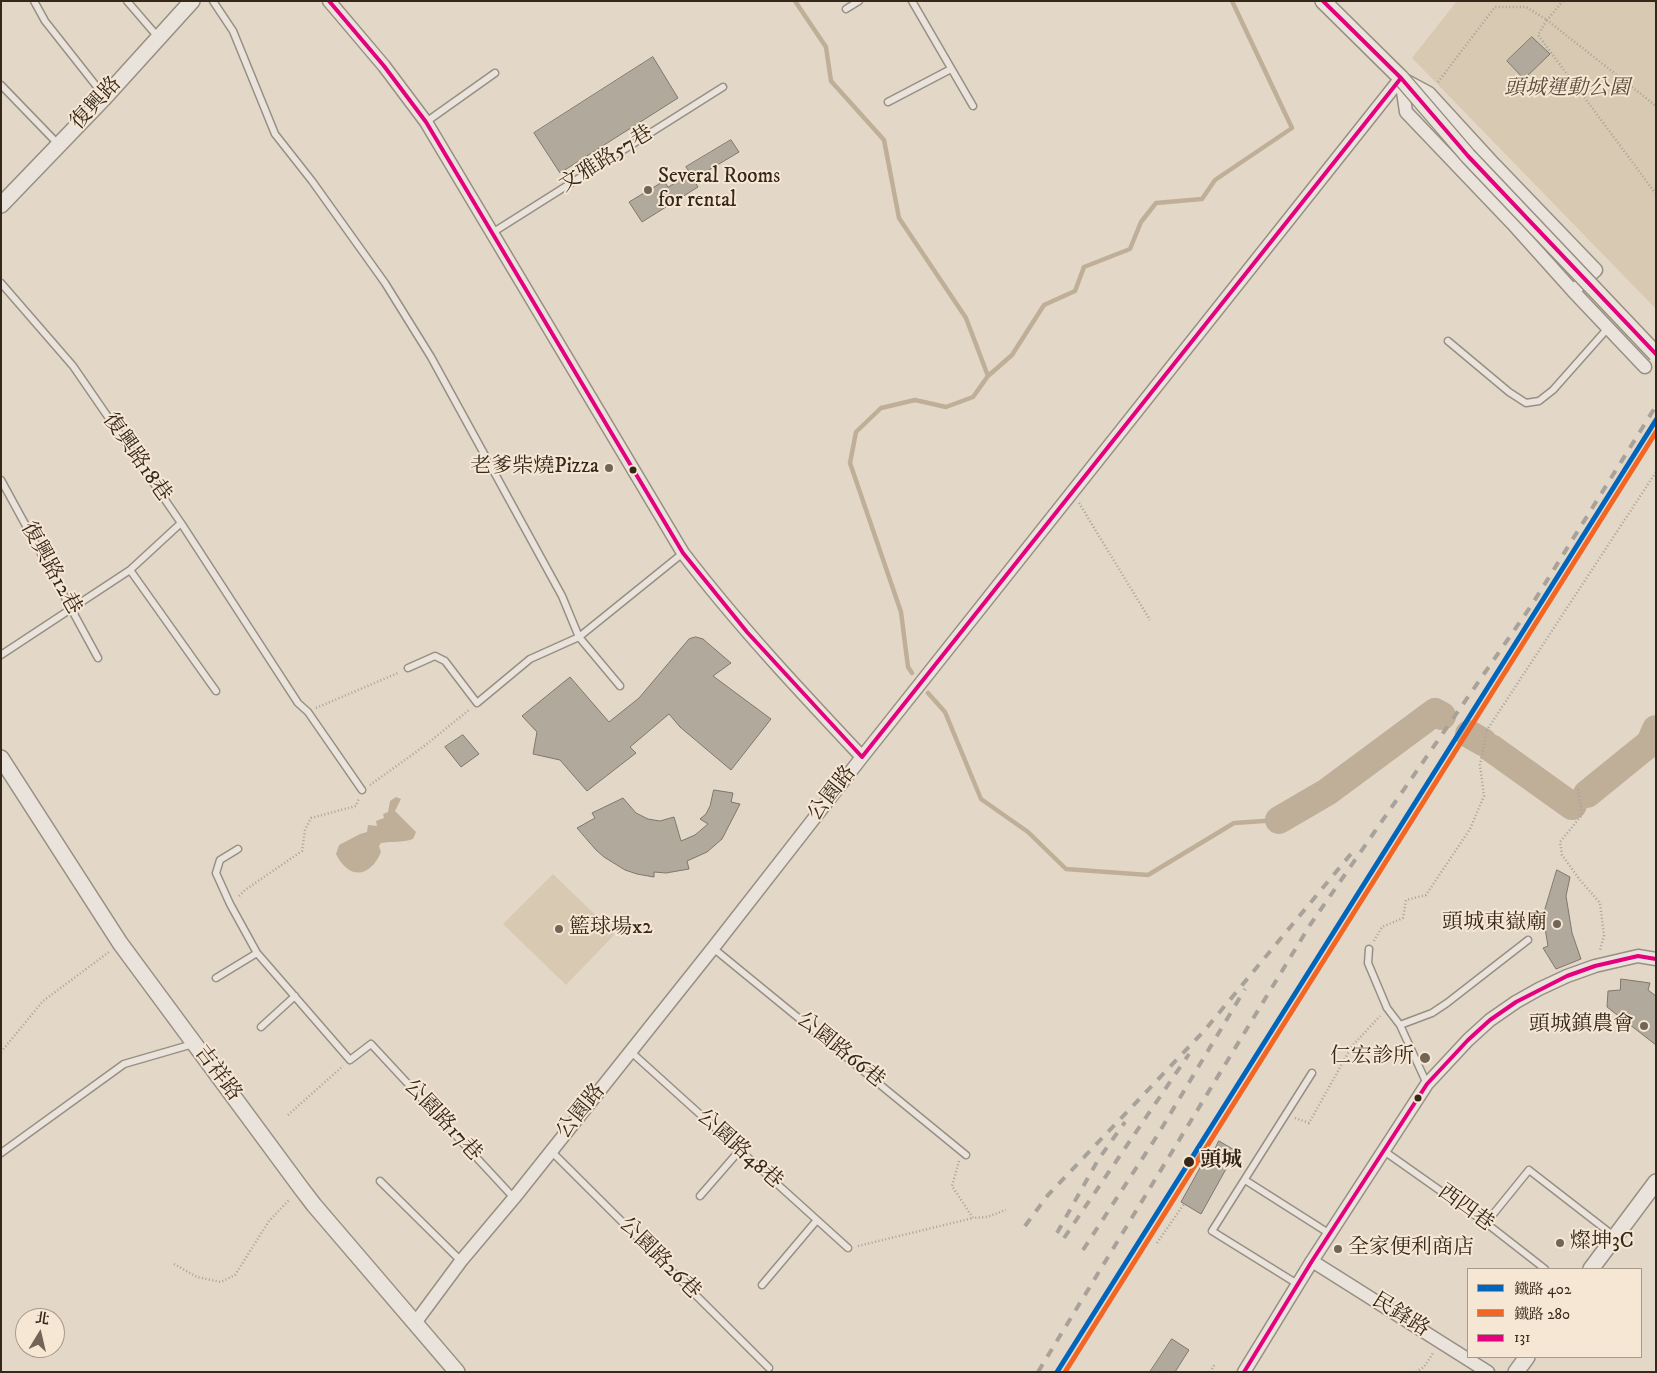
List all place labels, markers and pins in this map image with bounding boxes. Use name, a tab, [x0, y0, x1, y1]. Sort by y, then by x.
place label: Several Rooms for rental	[658, 165, 780, 215]
marker: Several Rooms for rental	[642, 184, 654, 196]
place label: 老爹柴燒Pizza	[470, 455, 599, 481]
marker: 老爹柴燒Pizza	[603, 462, 615, 474]
unlabelled marker	[628, 465, 638, 475]
place label: 頭城東嶽廟	[1442, 911, 1547, 937]
place label: 籃球場x2	[569, 916, 653, 942]
marker: 頭城東嶽廟	[1551, 918, 1563, 930]
marker: 籃球場x2	[553, 923, 565, 935]
place label: 頭城鎮農會	[1529, 1013, 1634, 1039]
marker: 頭城鎮農會	[1638, 1020, 1650, 1032]
place label: 仁宏診所	[1330, 1045, 1414, 1071]
marker: 仁宏診所	[1418, 1051, 1432, 1065]
unlabelled marker	[1413, 1093, 1423, 1103]
place label: 頭城	[1200, 1149, 1242, 1175]
marker: 頭城	[1182, 1155, 1196, 1169]
place label: 燦坤3C	[1570, 1230, 1634, 1256]
place label: 全家便利商店	[1348, 1236, 1474, 1262]
marker: 燦坤3C	[1554, 1237, 1566, 1249]
marker: 全家便利商店	[1332, 1243, 1344, 1255]

